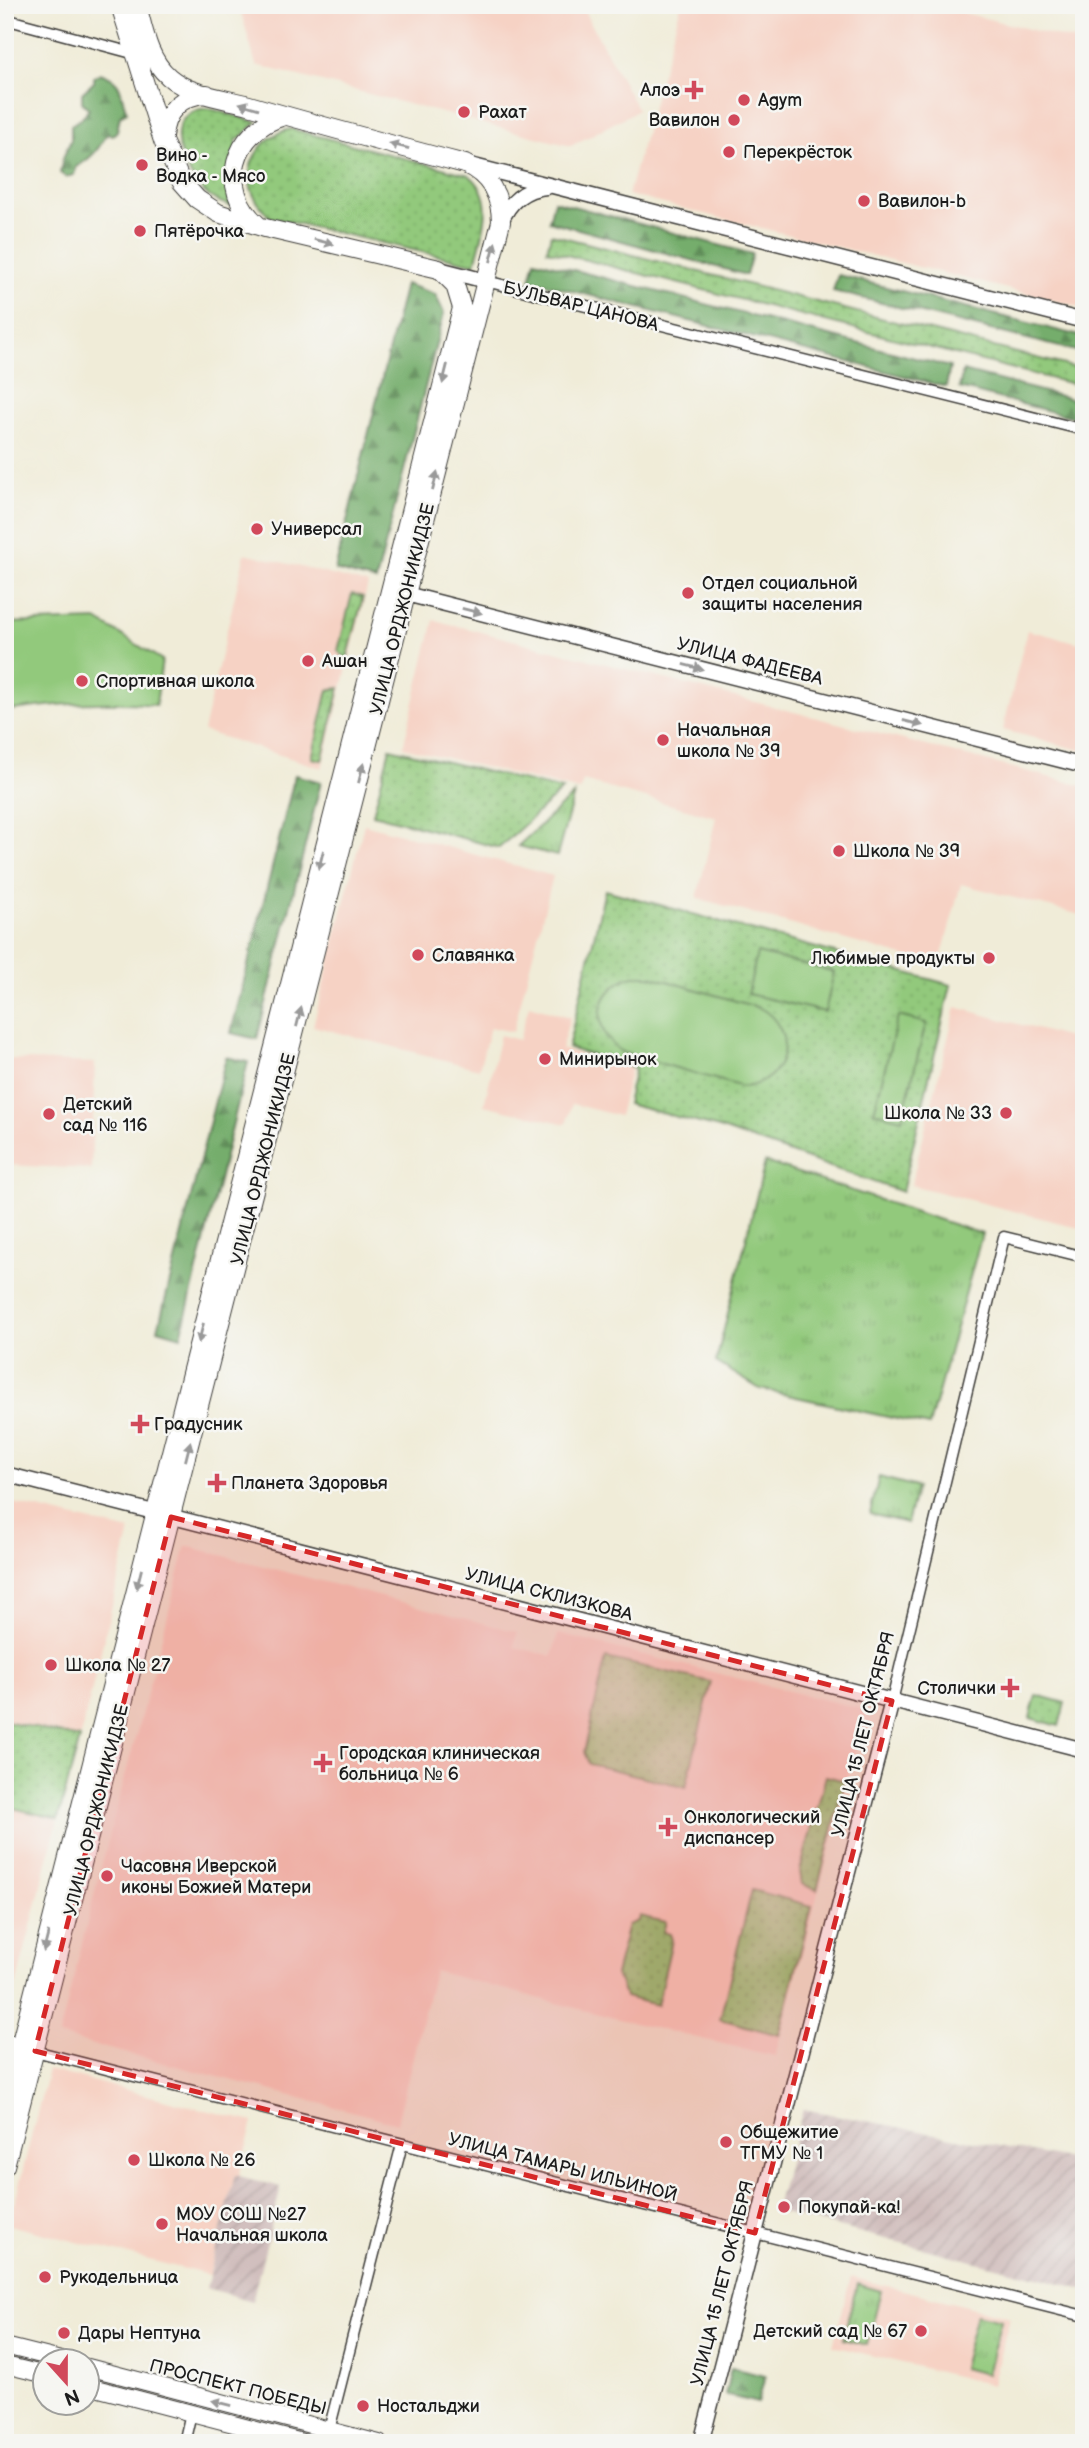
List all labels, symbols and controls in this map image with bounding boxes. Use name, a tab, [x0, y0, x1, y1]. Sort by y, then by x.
place label: Алоэ	[639, 80, 680, 101]
marker: Алоэ	[686, 82, 702, 98]
place label: Agym	[758, 90, 802, 111]
marker: Agym	[736, 92, 752, 108]
one-way arrow	[238, 100, 259, 110]
place label: Рахат	[478, 102, 528, 123]
marker: Рахат	[456, 104, 472, 120]
place label: Вавилон	[649, 110, 720, 131]
marker: Вавилон	[726, 112, 742, 128]
one-way arrow	[388, 140, 410, 151]
place label: Перекрёсток	[743, 142, 853, 163]
marker: Перекрёсток	[721, 144, 737, 160]
place label: Вино - Водка - Мясо	[156, 145, 265, 187]
marker: Вино - Водка - Мясо	[134, 157, 150, 173]
place label: Вавилон-b	[878, 191, 966, 212]
marker: Вавилон-b	[856, 193, 872, 209]
place label: Пятёрочка	[154, 221, 245, 242]
marker: Пятёрочка	[132, 223, 148, 239]
one-way arrow	[313, 237, 335, 248]
one-way arrow	[488, 240, 499, 262]
street label: БУЛЬВАР ЦАНОВА	[501, 277, 661, 336]
one-way arrow	[439, 363, 450, 385]
one-way arrow	[430, 469, 441, 491]
street label: УЛИЦА ОРДЖОНИКИДЗЕ	[366, 501, 439, 717]
place label: Универсал	[271, 519, 362, 540]
marker: Универсал	[249, 521, 265, 537]
place label: Отдел социальной защиты населения	[702, 573, 862, 615]
marker: Отдел социальной защиты населения	[680, 585, 696, 601]
one-way arrow	[461, 606, 483, 617]
street label: УЛИЦА ФАДЕЕВА	[675, 633, 825, 690]
place label: Ашан	[321, 651, 368, 672]
marker: Ашан	[300, 653, 316, 669]
one-way arrow	[682, 662, 704, 673]
place label: Спортивная школа	[96, 671, 255, 692]
marker: Спортивная школа	[74, 673, 90, 689]
one-way arrow	[903, 718, 925, 729]
place label: Начальная школа № 39	[677, 720, 781, 762]
marker: Начальная школа № 39	[655, 732, 671, 748]
one-way arrow	[356, 761, 367, 783]
place label: Школа № 39	[853, 841, 960, 862]
marker: Школа № 39	[831, 843, 847, 859]
one-way arrow	[315, 849, 326, 871]
place label: Славянка	[432, 945, 515, 966]
marker: Славянка	[410, 947, 426, 963]
place label: Любимые продукты	[810, 948, 975, 969]
marker: Любимые продукты	[981, 950, 997, 966]
one-way arrow	[294, 1006, 305, 1028]
place label: Минирынок	[559, 1049, 657, 1070]
street label: УЛИЦА ОРДЖОНИКИДЗЕ	[227, 1051, 300, 1267]
marker: Минирынок	[537, 1051, 553, 1067]
place label: Детский сад № 116	[63, 1094, 147, 1136]
place label: Школа № 33	[884, 1103, 992, 1124]
marker: Школа № 33	[998, 1105, 1014, 1121]
marker: Детский сад № 116	[41, 1106, 57, 1122]
one-way arrow	[195, 1322, 206, 1344]
place label: Градусник	[154, 1414, 243, 1435]
marker: Градусник	[132, 1416, 148, 1432]
one-way arrow	[183, 1440, 194, 1462]
place label: Планета Здоровья	[231, 1473, 388, 1494]
marker: Планета Здоровья	[209, 1475, 225, 1491]
street label: УЛИЦА СКЛИЗКОВА	[463, 1564, 635, 1625]
one-way arrow	[133, 1568, 144, 1590]
street label: УЛИЦА 15 ЛЕТ ОКТЯБРЯ	[828, 1629, 899, 1839]
place label: Школа № 27	[65, 1655, 170, 1676]
marker: Школа № 27	[43, 1657, 59, 1673]
place label: Столички	[917, 1678, 996, 1699]
marker: Столички	[1002, 1680, 1018, 1696]
street label: УЛИЦА ОРДЖОНИКИДЗЕ	[60, 1702, 133, 1918]
place label: Городская клиническая больница № 6	[339, 1743, 540, 1785]
marker: Городская клиническая больница № 6	[313, 1753, 333, 1773]
place label: Онкологический диспансер	[684, 1807, 820, 1849]
marker: Онкологический диспансер	[658, 1817, 678, 1837]
place label: Часовня Иверской иконы Божией Матери	[121, 1856, 311, 1898]
marker: Часовня Иверской иконы Божией Матери	[99, 1868, 115, 1884]
one-way arrow	[41, 1932, 51, 1953]
place label: Общежитие ТГМУ № 1	[740, 2122, 839, 2164]
street label: УЛИЦА ТАМАРЫ ИЛЬИНОЙ	[446, 2129, 680, 2206]
marker: Общежитие ТГМУ № 1	[718, 2134, 734, 2150]
place label: Школа № 26	[148, 2150, 255, 2171]
marker: Школа № 26	[126, 2152, 142, 2168]
street label: УЛИЦА 15 ЛЕТ ОКТЯБРЯ	[687, 2178, 758, 2388]
place label: Покупай-ка!	[798, 2197, 900, 2218]
marker: Покупай-ка!	[776, 2199, 792, 2215]
place label: МОУ СОШ №27 Начальная школа	[176, 2204, 328, 2246]
marker: МОУ СОШ №27 Начальная школа	[154, 2216, 170, 2232]
place label: Рукодельница	[59, 2267, 179, 2288]
marker: Рукодельница	[37, 2269, 53, 2285]
place label: Детский сад № 67	[753, 2321, 907, 2342]
place label: Дары Нептуна	[78, 2323, 201, 2344]
marker: Детский сад № 67	[913, 2323, 929, 2339]
marker: Дары Нептуна	[56, 2325, 72, 2341]
north arrow	[32, 2346, 102, 2416]
street label: ПРОСПЕКТ ПОБЕДЫ	[147, 2355, 329, 2420]
text: N	[61, 2383, 82, 2410]
place label: Ностальджи	[377, 2396, 480, 2417]
one-way arrow	[211, 2397, 233, 2408]
marker: Ностальджи	[355, 2398, 371, 2414]

